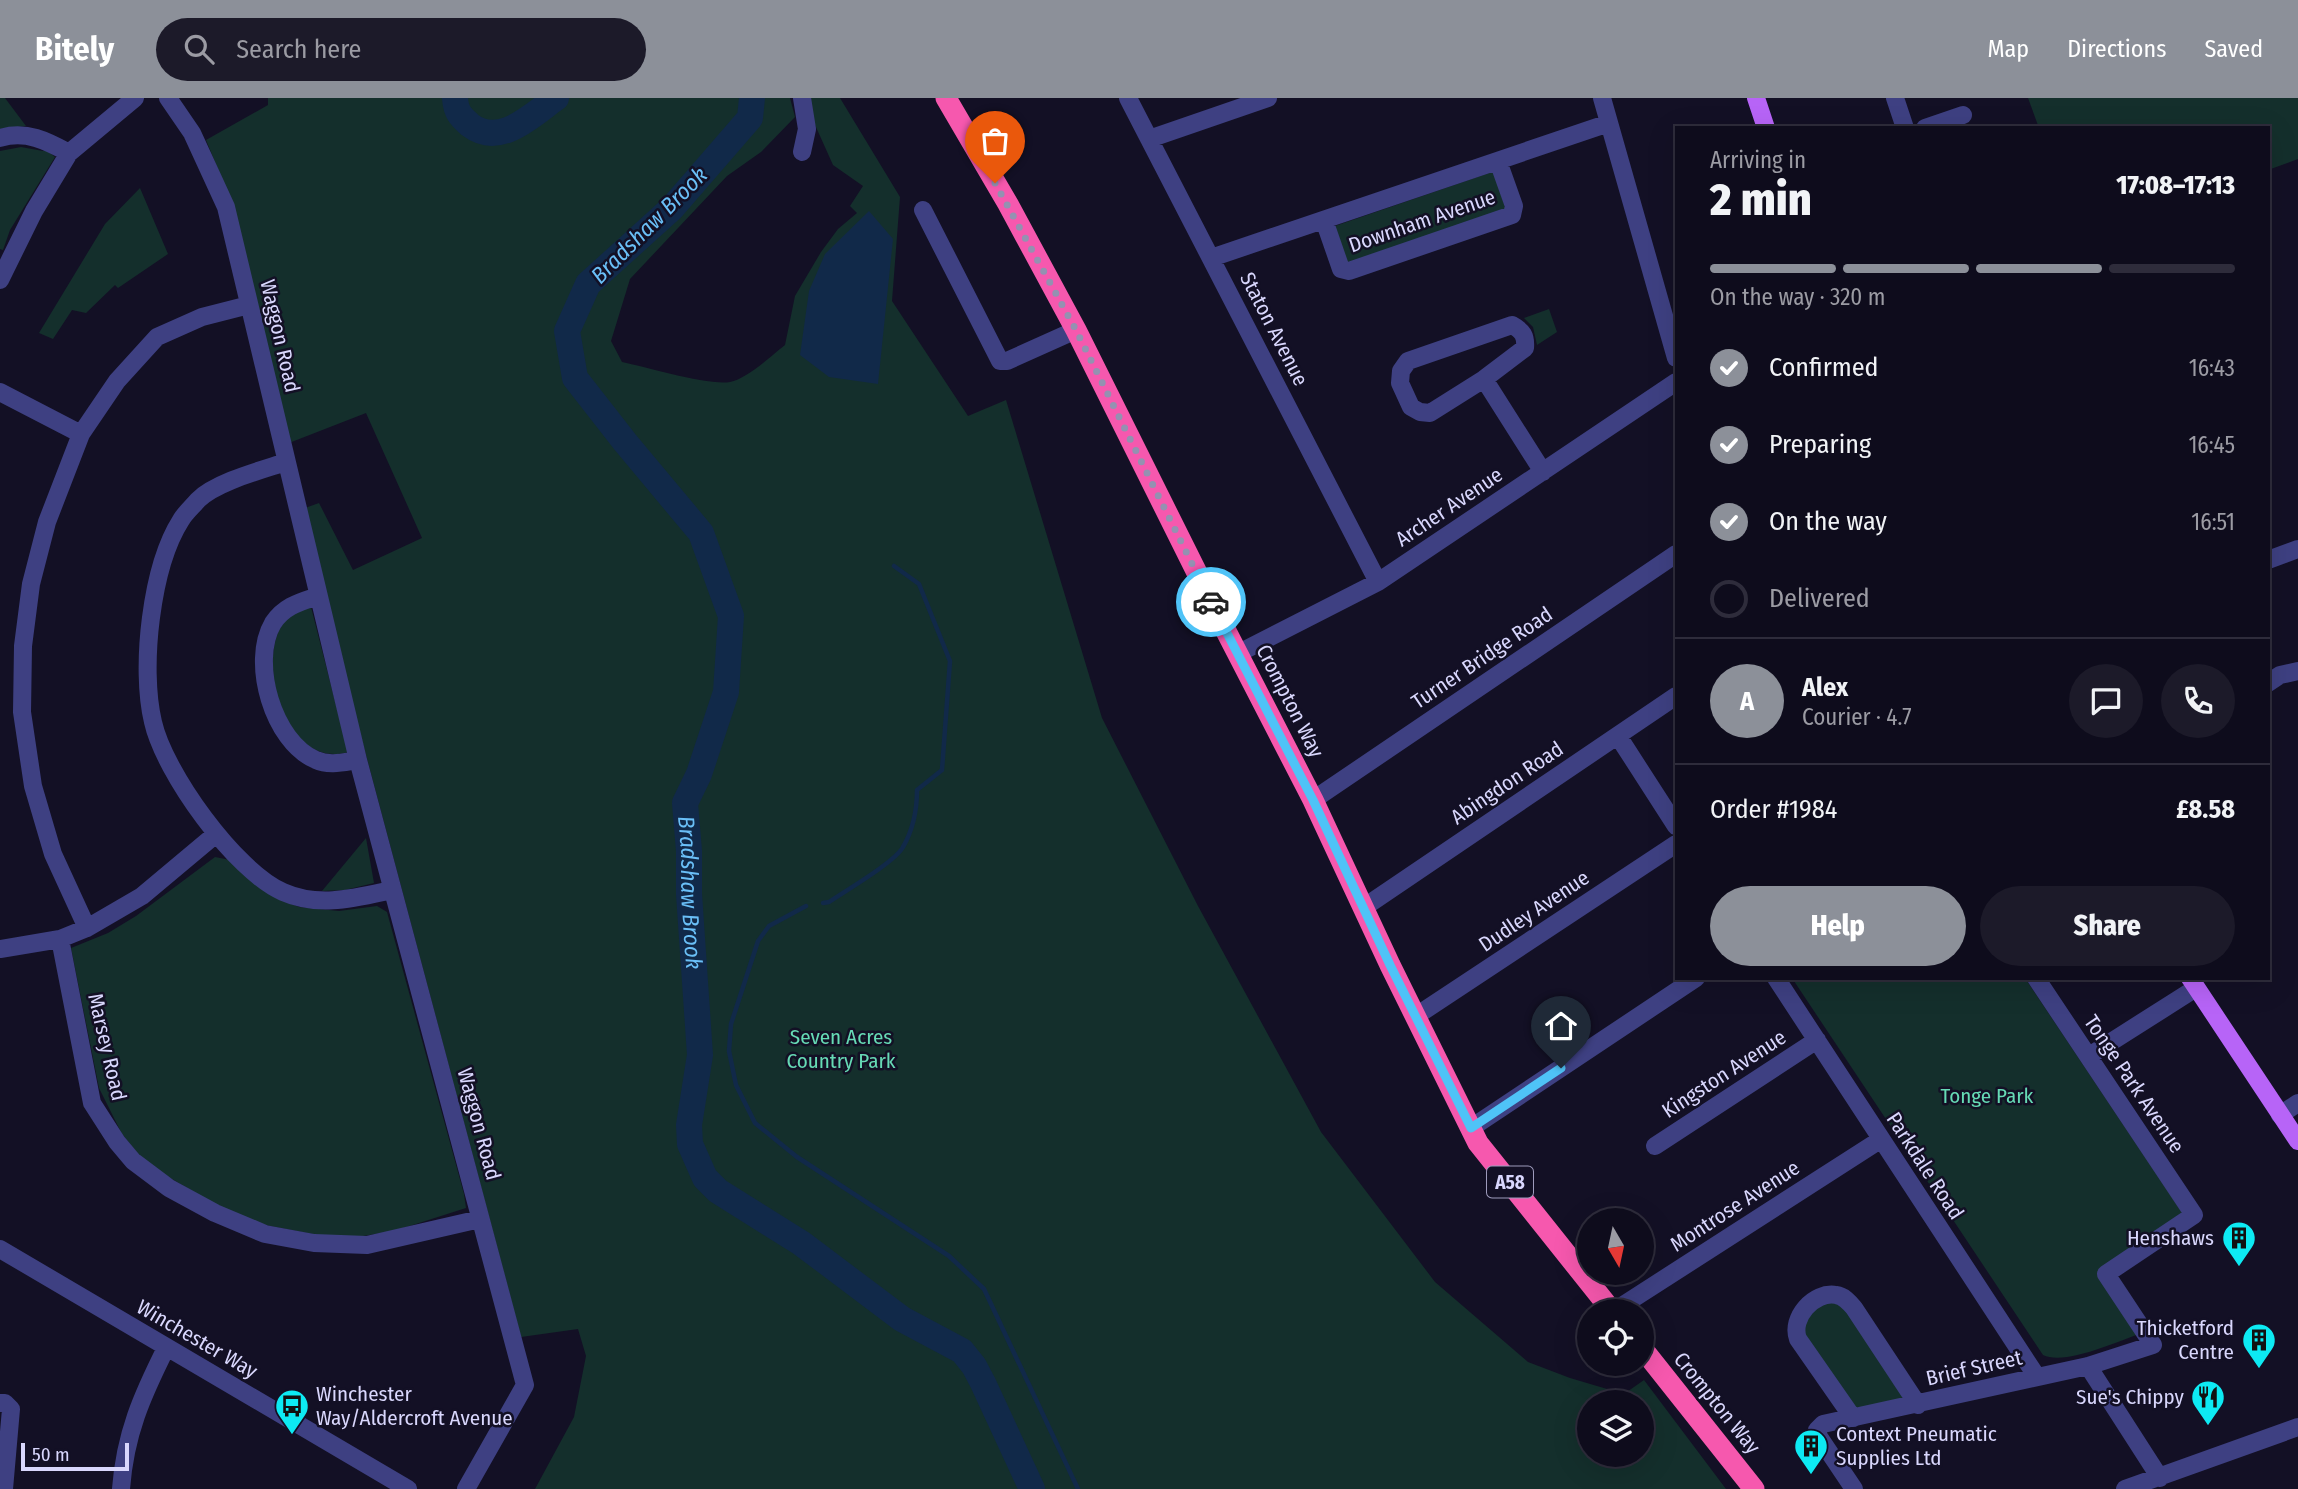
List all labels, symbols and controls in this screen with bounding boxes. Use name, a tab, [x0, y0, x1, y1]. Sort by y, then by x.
search box	[156, 18, 646, 81]
text: Bitely	[35, 29, 114, 69]
icon: search	[180, 30, 218, 68]
text: Search here	[236, 34, 361, 65]
text: Map	[1988, 35, 2029, 63]
text: Directions	[2067, 35, 2166, 63]
text: Saved	[2204, 35, 2263, 63]
pin	[965, 111, 1025, 183]
icon: bag	[976, 122, 1014, 160]
text: Arriving in	[1710, 146, 1806, 174]
water label: Bradshaw Brook	[585, 161, 713, 289]
text: 17:08–17:13	[2116, 170, 2235, 201]
text: 2 min	[1710, 172, 1812, 227]
street label: Downham Avenue	[1345, 184, 1499, 258]
street label: Staton Avenue	[1234, 268, 1314, 390]
street label: Waggon Road	[254, 277, 306, 395]
text: On the way · 320 m	[1710, 283, 1885, 311]
icon: check	[1710, 349, 1748, 387]
text: Confirmed	[1769, 352, 1879, 383]
text: 16:43	[2189, 354, 2235, 382]
icon: check	[1710, 426, 1748, 464]
text: Preparing	[1769, 429, 1871, 460]
text: 16:45	[2188, 431, 2235, 459]
street label: Archer Avenue	[1390, 462, 1508, 552]
icon: check	[1710, 503, 1748, 541]
text: On the way	[1769, 506, 1887, 537]
text: 16:51	[2191, 508, 2235, 536]
courier	[1176, 567, 1246, 637]
icon: car	[1192, 583, 1230, 621]
text: Delivered	[1769, 583, 1870, 614]
street label: Turner Bridge Road	[1406, 601, 1558, 715]
street label: Crompton Way	[1250, 640, 1330, 762]
button: chat	[2069, 664, 2143, 738]
button: phone	[2161, 664, 2235, 738]
text: Alex	[1802, 672, 1848, 703]
text: A	[1740, 686, 1754, 717]
text: Courier · 4.7	[1802, 703, 1912, 731]
street label: Abingdon Road	[1446, 736, 1568, 830]
text: Order #1984	[1710, 794, 1837, 825]
text: £8.58	[2176, 794, 2235, 825]
water label: Bradshaw Brook	[672, 815, 708, 970]
street label: Dudley Avenue	[1474, 865, 1594, 957]
button: Help	[1710, 886, 1966, 966]
button: Share	[1980, 886, 2235, 966]
street label: Marsey Road	[82, 991, 132, 1103]
pin	[1531, 996, 1591, 1068]
icon: home	[1542, 1007, 1580, 1045]
street label: Tonge Park Avenue	[2078, 1010, 2190, 1158]
park label: Seven Acres Country Park	[786, 1024, 896, 1074]
street label: Kingston Avenue	[1657, 1024, 1791, 1124]
street label: Waggon Road	[452, 1065, 506, 1183]
park label: Tonge Park	[1941, 1083, 2034, 1109]
street label: Parkdale Road	[1881, 1107, 1969, 1225]
street label: Montrose Avenue	[1665, 1154, 1805, 1258]
road number: A58	[1487, 1166, 1533, 1198]
north arrow	[1577, 1208, 1654, 1284]
map controls	[1577, 1208, 1654, 1467]
building icon: Henshaws	[2220, 1219, 2258, 1268]
place label: Henshaws	[2127, 1225, 2214, 1251]
street label: Winchester Way	[132, 1294, 263, 1384]
button: locate	[1577, 1299, 1654, 1376]
place label: Thicketford Centre	[2137, 1315, 2234, 1365]
building icon: Thicketford Centre	[2240, 1321, 2278, 1370]
street label: Brief Street	[1924, 1344, 2025, 1392]
street label: Crompton Way	[1668, 1347, 1766, 1460]
restaurant icon: Sue's Chippy	[2189, 1378, 2227, 1427]
place label: Winchester Way/Aldercroft Avenue	[316, 1381, 513, 1431]
place label: Sue's Chippy	[2076, 1384, 2185, 1410]
bus stop icon: Winchester Way/Aldercroft Avenue	[273, 1387, 311, 1436]
button: layers	[1577, 1390, 1654, 1467]
place label: Context Pneumatic Supplies Ltd	[1836, 1421, 1997, 1471]
building icon: Context Pneumatic Supplies Ltd	[1792, 1427, 1830, 1476]
scale bar	[21, 1440, 130, 1472]
text: 50 m	[32, 1443, 70, 1466]

